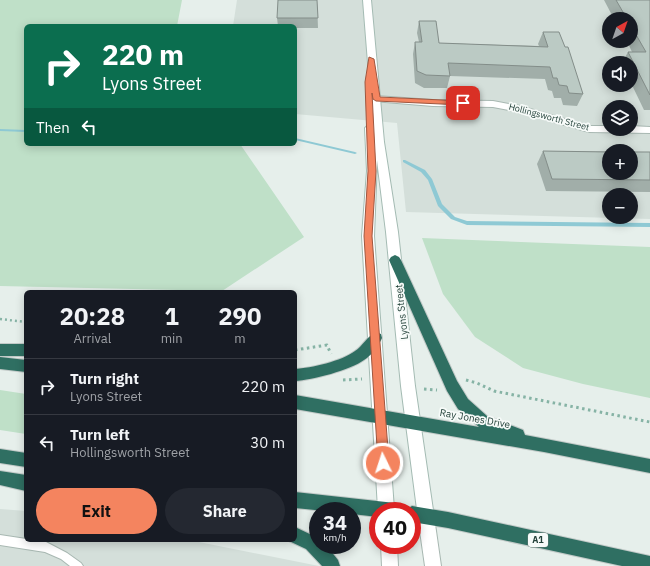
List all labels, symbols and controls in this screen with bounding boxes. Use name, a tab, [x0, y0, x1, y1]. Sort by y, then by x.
north arrow	[602, 12, 638, 48]
map controls	[602, 12, 638, 224]
text: 220 m	[102, 36, 184, 73]
icon: right	[36, 40, 88, 92]
button: sound	[602, 56, 638, 92]
text: Lyons Street	[102, 72, 202, 95]
pin	[446, 86, 480, 120]
icon: arrive	[452, 92, 474, 114]
street label: Hollingsworth Street	[508, 100, 591, 133]
button: layers	[602, 100, 638, 136]
icon: left	[78, 116, 100, 138]
text: Then	[36, 118, 70, 137]
button: +	[602, 144, 638, 180]
button: −	[602, 188, 638, 224]
street label: Lyons Street	[392, 283, 411, 340]
text: 20:28	[60, 300, 125, 332]
text: 1	[164, 300, 179, 332]
text: 290	[218, 300, 261, 332]
text: Arrival	[73, 330, 111, 347]
text: min	[161, 330, 183, 347]
text: m	[234, 330, 245, 347]
text: Turn right	[70, 369, 139, 388]
icon: right	[36, 376, 58, 398]
text: 220 m	[241, 377, 285, 396]
text: Lyons Street	[70, 388, 142, 405]
street label: Ray Jones Drive	[439, 406, 512, 431]
text: Turn left	[70, 425, 130, 444]
icon: left	[36, 432, 58, 454]
text: 30 m	[250, 433, 285, 452]
position arrow	[362, 442, 404, 484]
text: Hollingsworth Street	[70, 444, 190, 461]
button: Exit	[36, 488, 157, 534]
button: Share	[165, 488, 285, 534]
speed limit sign: 40	[369, 502, 421, 554]
text: 34	[323, 509, 347, 536]
text: km/h	[323, 531, 347, 544]
road number: A1	[528, 533, 548, 547]

